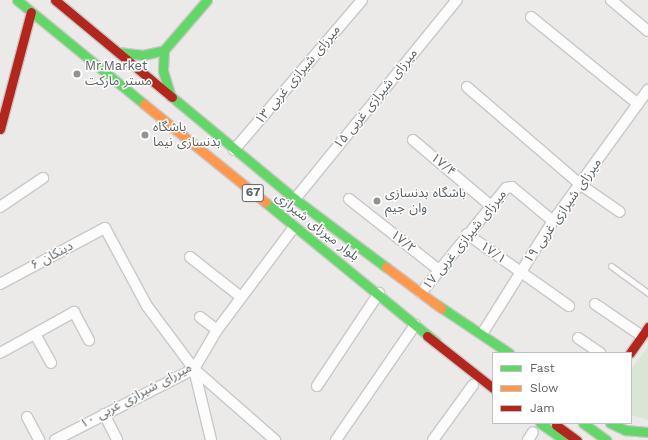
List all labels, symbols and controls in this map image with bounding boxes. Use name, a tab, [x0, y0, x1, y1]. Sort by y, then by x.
street label: ۱۳ میرزای شیرازی غربی	[252, 22, 344, 128]
street label: ۱۵ میرزای شیرازی غربی	[331, 46, 421, 152]
place label: Mr.Market مستر مارکت	[85, 59, 152, 90]
marker: Mr.Market مستر مارکت	[72, 69, 82, 79]
place label: باشگاه بدنسازی نیما	[153, 120, 220, 151]
marker: باشگاه بدنسازی نیما	[140, 130, 150, 140]
street label: ۱۷/۴	[427, 150, 459, 180]
street label: ۱۹ میرزای شیرازی غربی	[521, 156, 605, 266]
road number: 67	[241, 183, 265, 203]
place label: باشگاه بدنسازی وان جیم	[385, 186, 466, 217]
street label: ۱۷ میرزای شیرازی غربی	[420, 187, 510, 293]
street label: بلوار میرزای شیرازی	[272, 189, 362, 265]
marker: باشگاه بدنسازی وان جیم	[372, 196, 382, 206]
street label: ۱۷/۲	[387, 227, 419, 257]
street label: دینکان ۶	[28, 238, 76, 274]
street label: ۱۷/۱	[477, 238, 509, 268]
legend	[492, 352, 632, 424]
street label: ۱۰ میرزای شیرازی غربی	[77, 360, 195, 432]
text: Fast	[530, 361, 555, 375]
text: Slow	[530, 381, 558, 395]
text: Jam	[530, 401, 555, 415]

